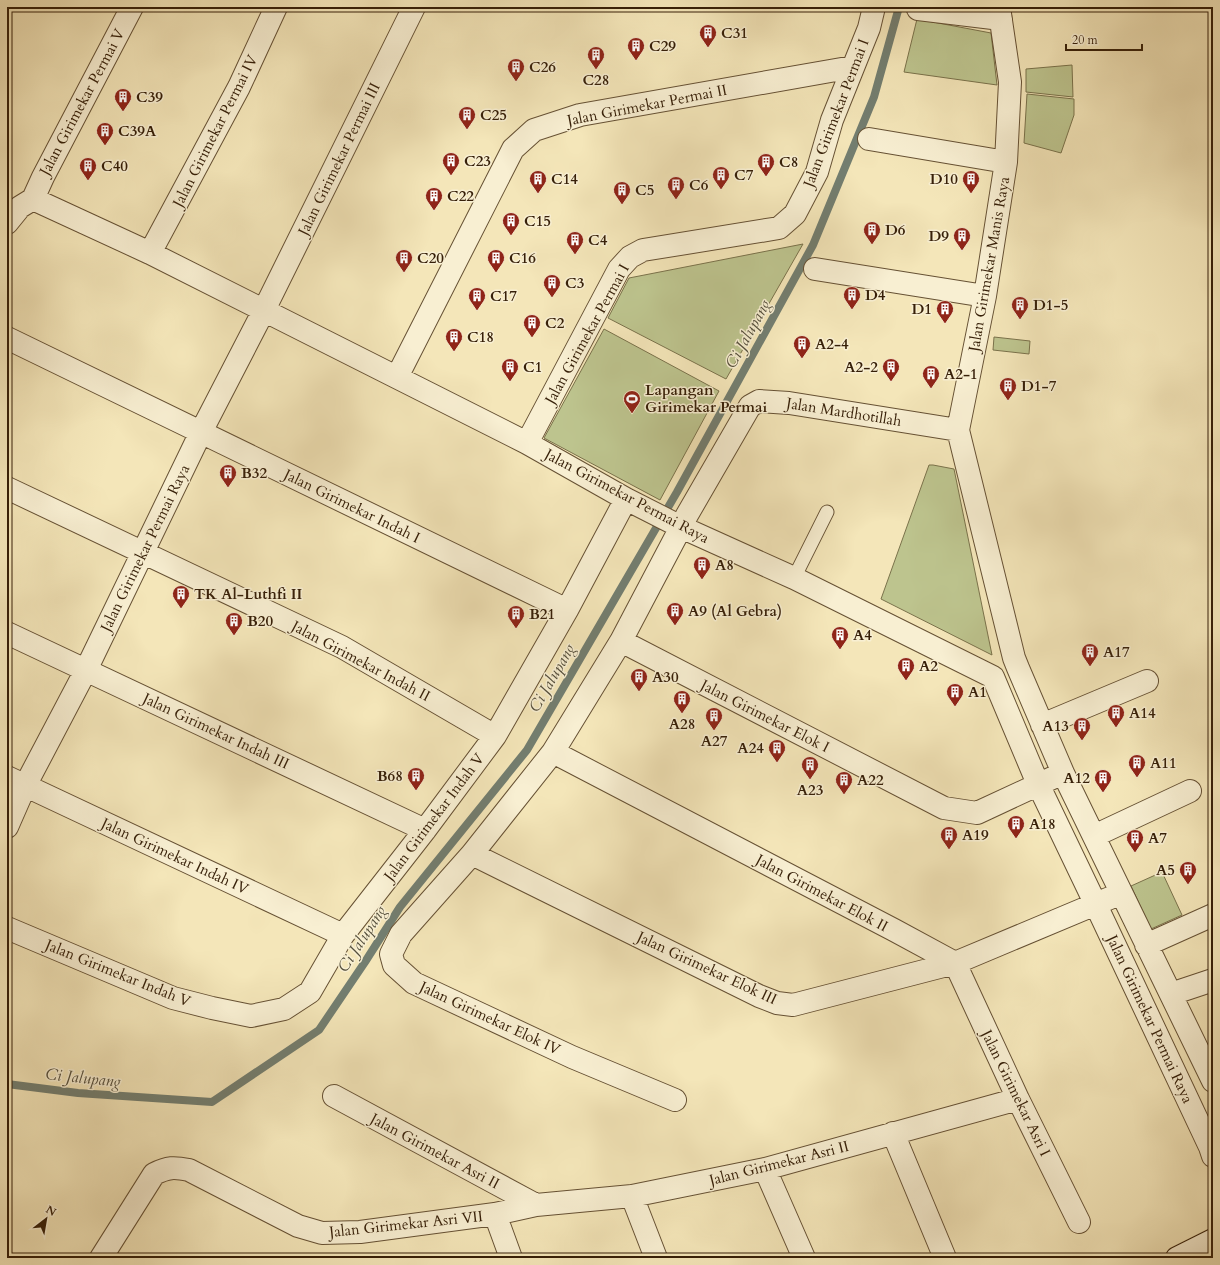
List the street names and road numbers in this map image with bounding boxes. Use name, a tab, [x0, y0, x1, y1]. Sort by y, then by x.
street label: Jalan Girimekar Permai V	[34, 25, 129, 181]
street label: Jalan Girimekar Permai I	[798, 36, 874, 192]
street label: Jalan Girimekar Permai IV	[167, 51, 262, 212]
street label: Jalan Girimekar Permai III	[292, 79, 385, 241]
street label: Jalan Girimekar Permai II	[563, 80, 729, 131]
street label: Jalan Girimekar Manis Raya	[963, 174, 1014, 355]
street label: Jalan Girimekar Permai I	[539, 260, 634, 409]
street label: Jalan Mardhotillah	[783, 393, 904, 431]
street label: Jalan Girimekar Permai Raya	[540, 443, 713, 548]
street label: Jalan Girimekar Permai Raya	[95, 461, 194, 637]
street label: Jalan Girimekar Indah I	[279, 463, 423, 548]
street label: Jalan Girimekar Indah II	[286, 615, 434, 706]
street label: Jalan Girimekar Elok I	[695, 674, 833, 757]
street label: Jalan Girimekar Indah III	[138, 687, 292, 774]
street label: Jalan Girimekar Indah V	[378, 749, 489, 887]
street label: Jalan Girimekar Indah IV	[96, 812, 252, 899]
street label: Jalan Girimekar Elok II	[751, 849, 892, 936]
street label: Jalan Girimekar Elok III	[632, 926, 780, 1009]
street label: Jalan Girimekar Permai Raya	[1101, 930, 1198, 1107]
street label: Jalan Girimekar Indah V	[40, 934, 194, 1011]
street label: Jalan Girimekar Elok IV	[415, 976, 564, 1059]
street label: Jalan Girimekar Asri I	[976, 1025, 1055, 1160]
street label: Jalan Girimekar Asri II	[365, 1108, 503, 1193]
street label: Jalan Girimekar Asri II	[705, 1136, 851, 1191]
street label: Jalan Girimekar Asri VII	[326, 1206, 484, 1242]

